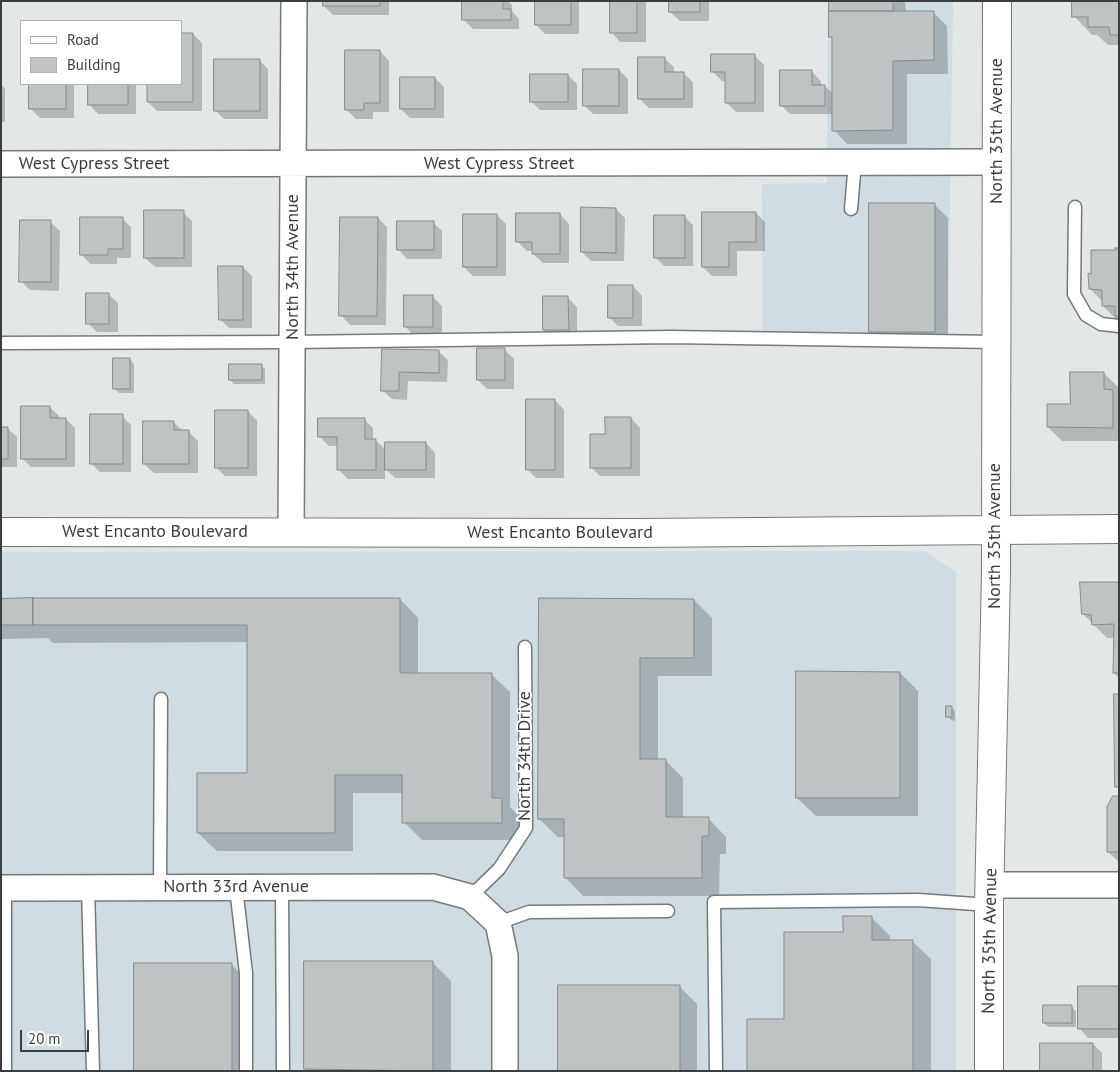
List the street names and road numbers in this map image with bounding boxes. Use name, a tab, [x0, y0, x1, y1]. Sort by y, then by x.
street label: North 35th Avenue	[986, 58, 1008, 204]
street label: West Cypress Street	[19, 153, 169, 175]
street label: West Cypress Street	[424, 153, 574, 175]
street label: North 34th Avenue	[282, 194, 304, 340]
street label: North 35th Avenue	[984, 463, 1006, 609]
street label: West Encanto Boulevard	[62, 521, 248, 543]
street label: West Encanto Boulevard	[467, 522, 653, 544]
street label: North 34th Drive	[514, 691, 536, 821]
street label: North 35th Avenue	[978, 868, 1002, 1014]
street label: North 33rd Avenue	[163, 876, 309, 898]

